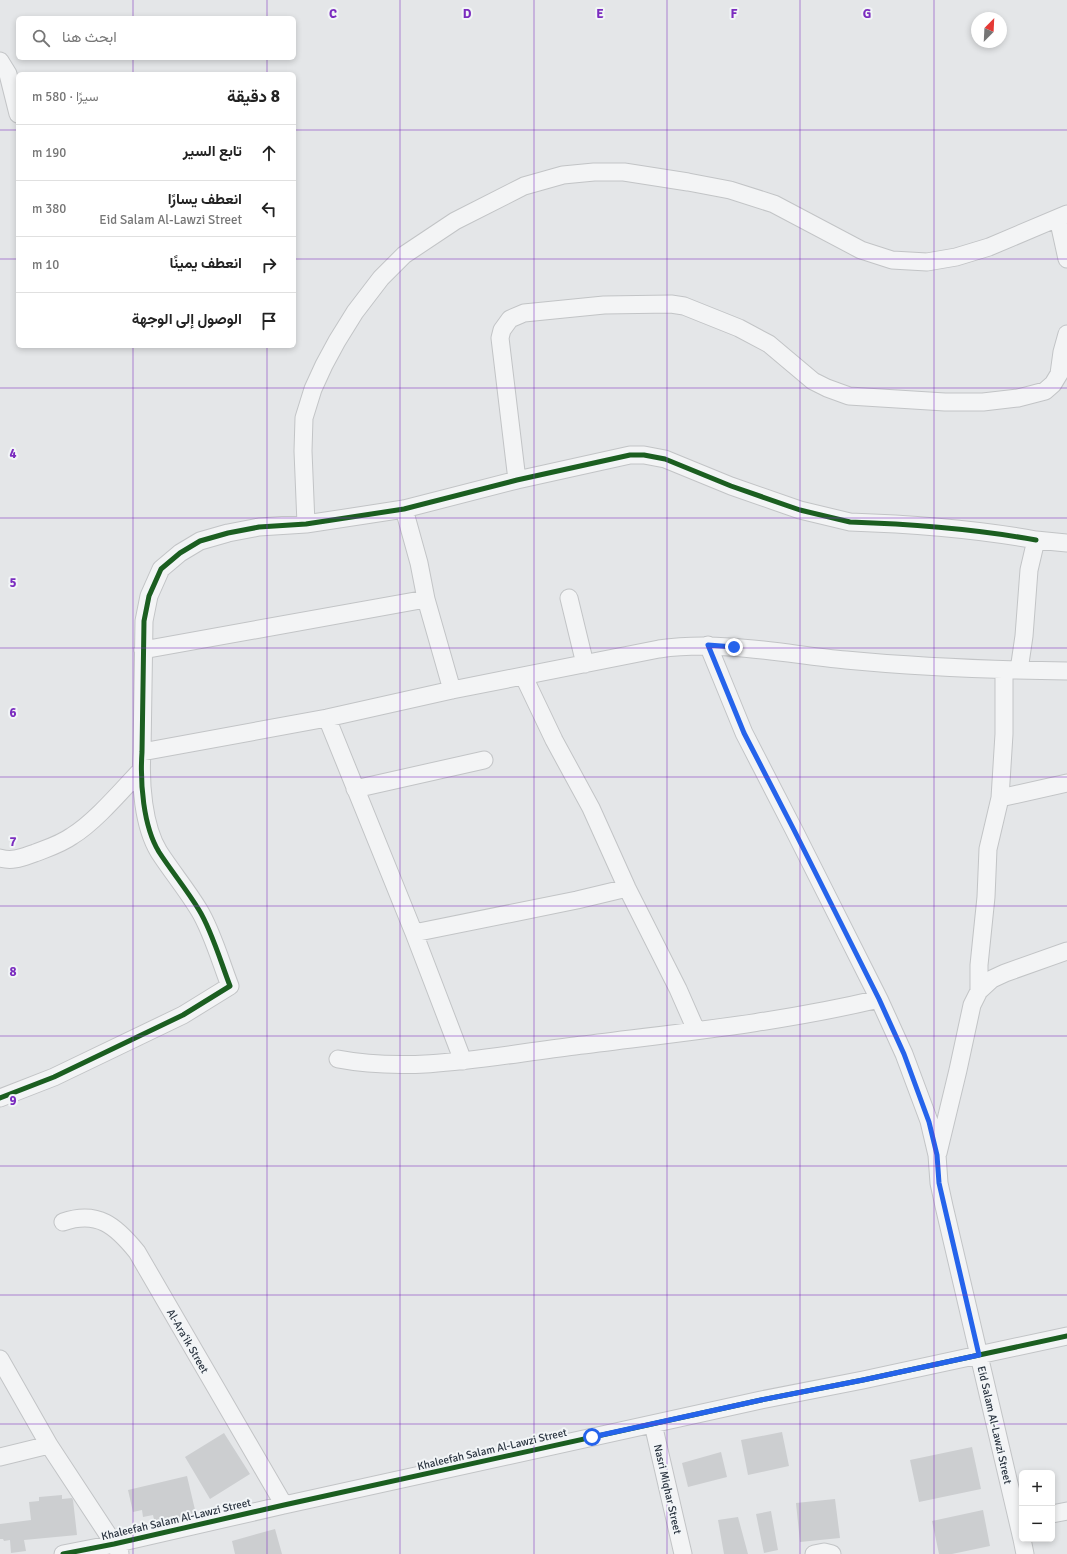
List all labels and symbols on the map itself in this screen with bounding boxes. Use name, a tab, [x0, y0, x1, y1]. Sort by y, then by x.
text: C	[329, 6, 337, 22]
text: D	[463, 6, 472, 22]
text: E	[596, 6, 604, 22]
text: F	[731, 6, 738, 22]
text: G	[863, 6, 871, 22]
north arrow	[971, 12, 1007, 48]
text: 4	[9, 446, 17, 462]
text: 5	[9, 575, 17, 591]
route end	[725, 638, 743, 656]
text: 6	[9, 705, 17, 721]
text: 7	[9, 834, 17, 850]
text: 8	[9, 964, 17, 980]
text: 9	[9, 1093, 17, 1109]
street label: Al-Ara‘ik Street	[164, 1307, 211, 1376]
street label: Eid Salam Al-Lawzi Street	[975, 1365, 1014, 1486]
street label: Khaleefah Salam Al-Lawzi Street	[416, 1426, 568, 1473]
route start	[583, 1428, 601, 1446]
street label: Nasri Miqhar Street	[651, 1443, 684, 1535]
street label: Khaleefah Salam Al-Lawzi Street	[100, 1496, 252, 1543]

